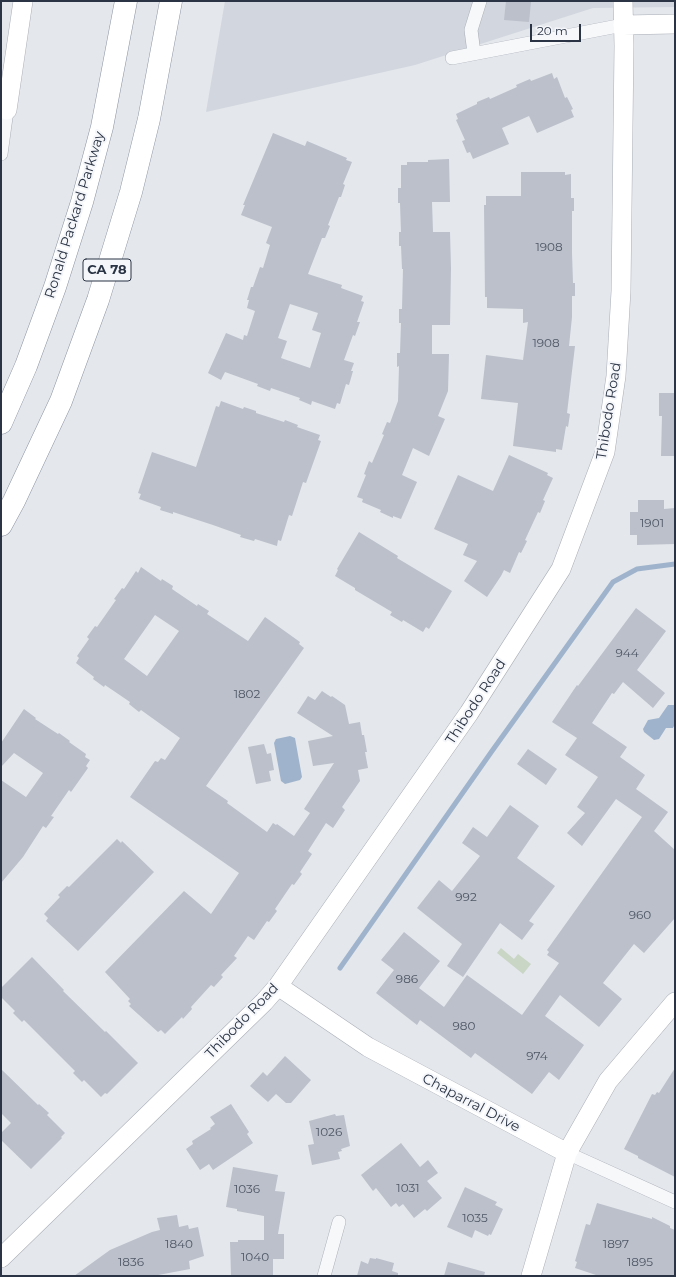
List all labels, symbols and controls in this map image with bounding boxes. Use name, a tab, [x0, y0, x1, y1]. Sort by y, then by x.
scale bar	[532, 16, 583, 42]
text: 20 m	[537, 23, 568, 38]
street label: Ronald Packard Parkway	[42, 129, 108, 301]
house number: 1908	[535, 240, 563, 254]
road number: CA 78	[83, 259, 131, 281]
house number: 1908	[532, 336, 560, 350]
street label: Thibodo Road	[593, 361, 625, 461]
house number: 1901	[640, 516, 664, 530]
house number: 944	[615, 646, 639, 660]
street label: Thibodo Road	[442, 656, 510, 748]
house number: 1802	[234, 687, 260, 701]
house number: 992	[455, 890, 477, 904]
house number: 960	[629, 908, 651, 922]
house number: 986	[396, 972, 418, 986]
street label: Thibodo Road	[202, 980, 282, 1062]
house number: 980	[453, 1019, 475, 1033]
house number: 974	[526, 1049, 548, 1063]
street label: Chaparral Drive	[419, 1070, 523, 1136]
house number: 1026	[316, 1125, 342, 1139]
house number: 1031	[396, 1181, 420, 1195]
house number: 1036	[234, 1182, 260, 1196]
house number: 1035	[462, 1211, 488, 1225]
house number: 1840	[165, 1237, 193, 1251]
house number: 1897	[603, 1237, 629, 1251]
house number: 1040	[241, 1250, 269, 1264]
house number: 1836	[118, 1255, 144, 1269]
house number: 1895	[627, 1255, 653, 1269]

